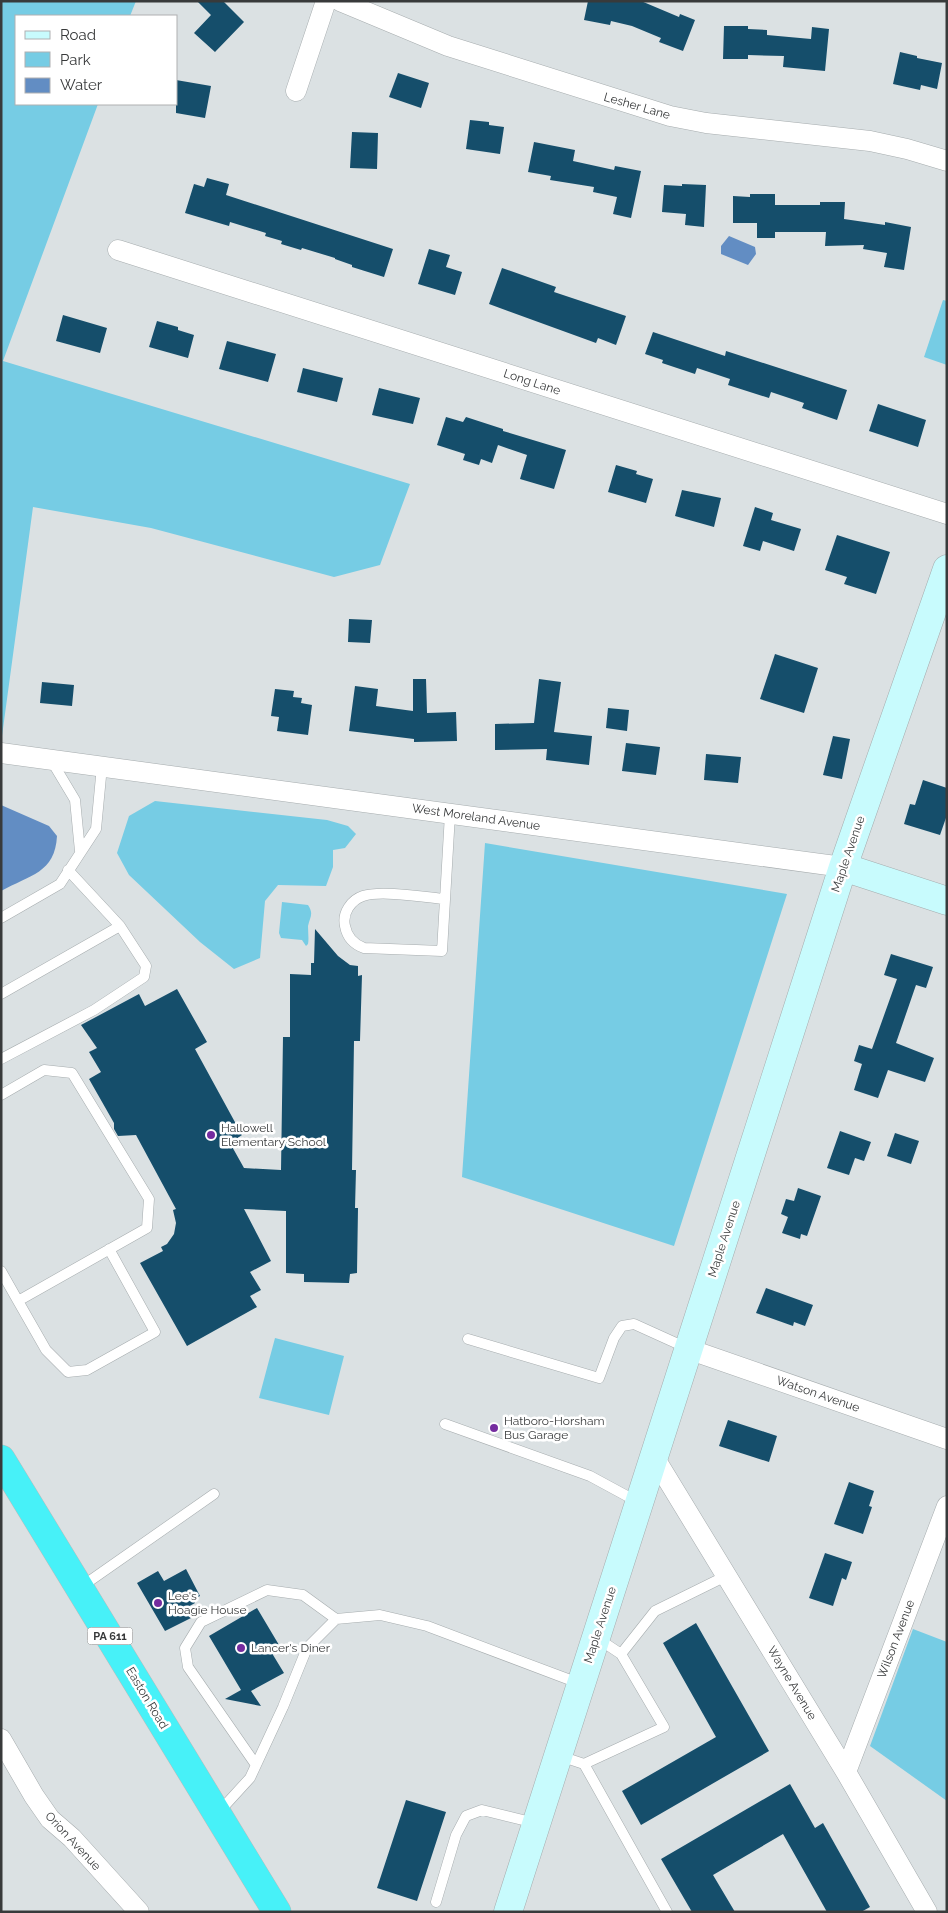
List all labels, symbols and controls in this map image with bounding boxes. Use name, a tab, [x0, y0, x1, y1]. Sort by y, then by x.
legend	[15, 15, 178, 105]
text: Road	[60, 26, 96, 44]
text: Park	[60, 51, 91, 69]
text: Water	[60, 76, 103, 94]
street label: Lesher Lane	[602, 90, 672, 122]
street label: Long Lane	[502, 366, 562, 398]
street label: West Moreland Avenue	[411, 801, 541, 833]
street label: Maple Avenue	[828, 814, 868, 894]
place label: Hallowell Elementary School	[221, 1121, 327, 1149]
marker: Hallowell Elementary School	[205, 1129, 217, 1141]
street label: Maple Avenue	[705, 1199, 743, 1279]
street label: Watson Avenue	[775, 1373, 861, 1415]
place label: Hatboro-Horsham Bus Garage	[504, 1414, 605, 1442]
marker: Hatboro-Horsham Bus Garage	[488, 1422, 500, 1434]
street label: Maple Avenue	[581, 1585, 619, 1665]
place label: Lee's Hoagie House	[168, 1589, 246, 1617]
marker: Lee's Hoagie House	[152, 1597, 164, 1609]
street label: Wilson Avenue	[875, 1598, 917, 1680]
road number: PA 611	[88, 1628, 132, 1644]
place label: Lancer's Diner	[251, 1641, 331, 1655]
marker: Lancer's Diner	[235, 1642, 247, 1654]
street label: Wayne Avenue	[764, 1644, 820, 1722]
street label: Easton Road	[123, 1665, 171, 1731]
street label: Orion Avenue	[42, 1809, 104, 1873]

